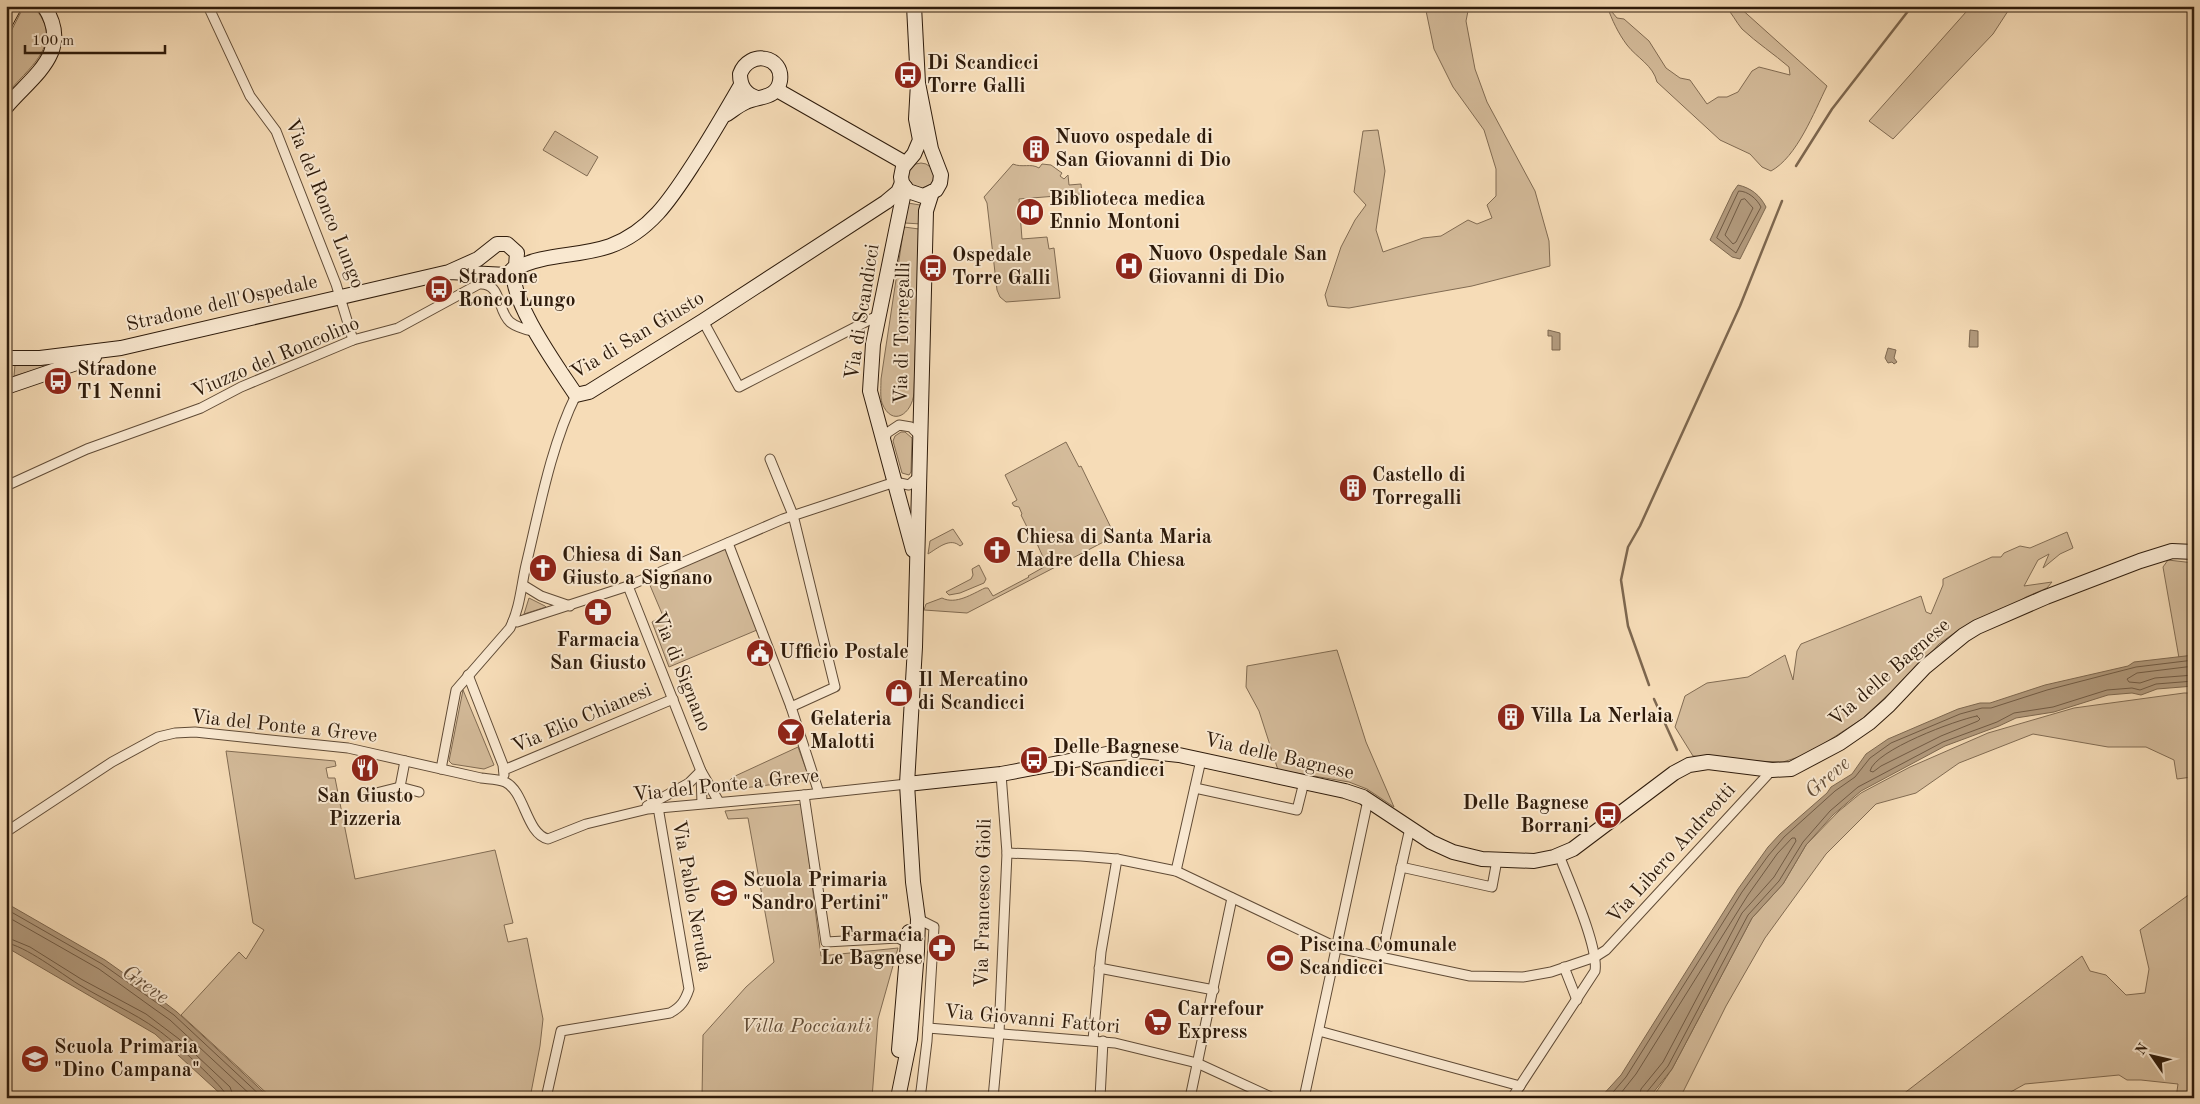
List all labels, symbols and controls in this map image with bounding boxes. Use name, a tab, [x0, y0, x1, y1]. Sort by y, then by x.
scale bar	[25, 22, 165, 54]
text: 100 m	[32, 34, 74, 49]
place label: Di Scandicci Torre Galli	[927, 54, 1039, 97]
bus stop icon: Di Scandicci Torre Galli	[893, 60, 923, 90]
street label: Via del Ronco Lungo	[281, 116, 367, 292]
place label: Nuovo ospedale di San Giovanni di Dio	[1055, 128, 1231, 171]
building icon: Nuovo ospedale di San Giovanni di Dio	[1021, 134, 1051, 164]
place label: Biblioteca medica Ennio Montoni	[1049, 190, 1205, 233]
library icon: Biblioteca medica Ennio Montoni	[1015, 197, 1045, 227]
street label: Via di Scandicci	[842, 243, 884, 381]
place label: Nuovo Ospedale San Giovanni di Dio	[1148, 245, 1327, 288]
place label: Ospedale Torre Galli	[952, 246, 1050, 289]
hospital icon: Nuovo Ospedale San Giovanni di Dio	[1114, 251, 1144, 281]
bus stop icon: Ospedale Torre Galli	[918, 253, 948, 283]
street label: Via di Torregalli	[892, 262, 914, 404]
place label: Stradone Ronco Lungo	[458, 268, 576, 311]
street label: Stradone dell'Ospedale	[124, 272, 320, 336]
bus stop icon: Stradone Ronco Lungo	[424, 274, 454, 304]
street label: Via di San Giusto	[568, 288, 708, 384]
street label: Viuzzo del Roncolino	[189, 314, 363, 402]
place label: Stradone T1 Nenni	[77, 360, 161, 403]
bus stop icon: Stradone T1 Nenni	[43, 366, 73, 396]
place label: Castello di Torregalli	[1372, 466, 1465, 509]
building icon: Castello di Torregalli	[1338, 473, 1368, 503]
place label: Chiesa di Santa Maria Madre della Chiesa	[1016, 528, 1212, 571]
church icon: Chiesa di Santa Maria Madre della Chiesa	[982, 535, 1012, 565]
place label: Chiesa di San Giusto a Signano	[562, 546, 713, 589]
church icon: Chiesa di San Giusto a Signano	[528, 553, 558, 583]
pharmacy icon: Farmacia San Giusto	[583, 597, 613, 627]
street label: Via di Signano	[648, 609, 714, 735]
street label: Via delle Bagnese	[1826, 615, 1954, 731]
place label: Farmacia San Giusto	[550, 631, 646, 674]
public building icon: Ufficio Postale	[745, 638, 775, 668]
place label: Ufficio Postale	[779, 643, 909, 663]
place label: Il Mercatino di Scandicci	[918, 671, 1028, 714]
shop icon: Il Mercatino di Scandicci	[884, 678, 914, 708]
street label: Via Elio Chianesi	[509, 681, 655, 757]
building icon: Villa La Nerlaia	[1496, 702, 1526, 732]
street label: Via del Ponte a Greve	[190, 707, 378, 747]
place label: Villa La Nerlaia	[1530, 707, 1673, 727]
place label: Gelateria Malotti	[810, 710, 892, 753]
bar icon: Gelateria Malotti	[776, 717, 806, 747]
street label: Via delle Bagnese	[1202, 730, 1356, 784]
place label: Delle Bagnese Di Scandicci	[1053, 738, 1180, 781]
bus stop icon: Delle Bagnese Di Scandicci	[1019, 745, 1049, 775]
restaurant icon: San Giusto Pizzeria	[350, 753, 380, 783]
water label: Greve	[1802, 753, 1854, 803]
street label: Via del Ponte a Greve	[632, 766, 820, 806]
street label: Via Libero Andreotti	[1604, 780, 1740, 928]
place label: San Giusto Pizzeria	[317, 787, 413, 830]
place label: Delle Bagnese Borrani	[1462, 794, 1589, 837]
bus stop icon: Delle Bagnese Borrani	[1593, 800, 1623, 830]
street label: Via Francesco Gioli	[973, 818, 995, 988]
street label: Via Pablo Neruda	[668, 819, 714, 973]
place label: Scuola Primaria "Sandro Pertini"	[743, 871, 889, 914]
school or university icon: Scuola Primaria "Sandro Pertini"	[709, 878, 739, 908]
place label: Farmacia Le Bagnese	[821, 926, 923, 969]
pharmacy icon: Farmacia Le Bagnese	[927, 933, 957, 963]
place label: Piscina Comunale Scandicci	[1299, 936, 1457, 979]
sports icon: Piscina Comunale Scandicci	[1265, 943, 1295, 973]
water label: Greve	[118, 962, 172, 1008]
place label: Carrefour Express	[1177, 1000, 1264, 1043]
street label: Via Giovanni Fattori	[943, 1002, 1121, 1038]
supermarket icon: Carrefour Express	[1143, 1007, 1173, 1037]
park label: Villa Poccianti	[741, 1017, 871, 1037]
north arrow	[2128, 1032, 2178, 1082]
place label: Scuola Primaria "Dino Campana"	[54, 1038, 200, 1081]
text: N	[2133, 1041, 2151, 1058]
school or university icon: Scuola Primaria "Dino Campana"	[20, 1044, 50, 1074]

